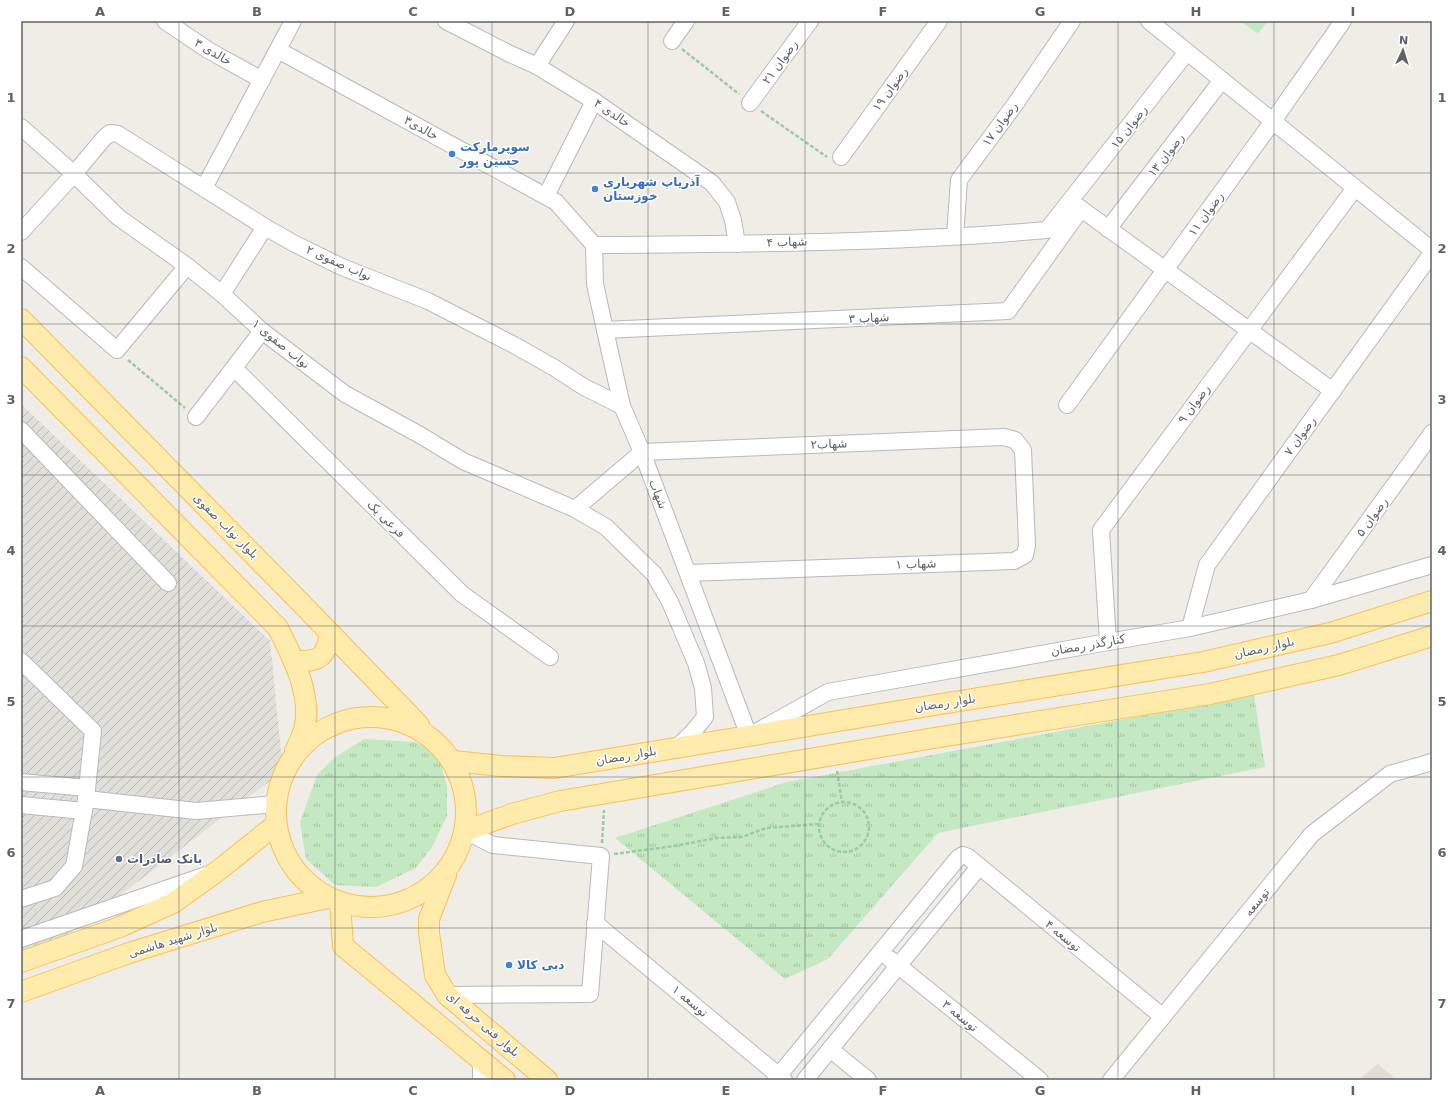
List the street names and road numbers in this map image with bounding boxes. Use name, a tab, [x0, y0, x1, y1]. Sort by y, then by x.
street label: خالدی ۳	[192, 36, 234, 68]
street label: رضوان ۲۱	[759, 37, 802, 87]
street label: رضوان ۱۹	[869, 64, 912, 114]
street label: خالدی ۴	[591, 96, 633, 130]
street label: رضوان ۱۷	[979, 99, 1022, 149]
street label: رضوان ۱۵	[1108, 102, 1151, 152]
street label: خالدی۳	[401, 113, 441, 143]
street label: رضوان ۱۳	[1145, 130, 1188, 180]
street label: رضوان ۱۱	[1185, 189, 1228, 239]
street label: شهاب ۴	[766, 234, 808, 250]
street label: نواب صفوی ۲	[304, 242, 374, 285]
street label: شهاب ۳	[848, 310, 890, 326]
street label: نواب صفوی ۱	[249, 316, 313, 372]
street label: رضوان ۹	[1175, 382, 1214, 427]
street label: رضوان ۷	[1281, 414, 1320, 459]
street label: شهاب۲	[810, 436, 848, 452]
street label: شهاب	[646, 477, 670, 511]
street label: بلوار نواب صفوی	[190, 491, 261, 562]
street label: رضوان ۵	[1353, 495, 1392, 540]
street label: فرعی یک	[364, 497, 408, 541]
street label: شهاب ۱	[895, 556, 937, 572]
street label: کنارگذر رمضان	[1050, 632, 1127, 659]
street label: بلوار رمضان	[1232, 634, 1296, 663]
street label: بلوار رمضان	[914, 691, 977, 716]
street label: بلوار رمضان	[594, 744, 658, 769]
street label: توسعه	[1242, 885, 1273, 919]
street label: توسعه ۴	[1042, 917, 1084, 955]
street label: بلوار شهید هاشمی	[127, 920, 220, 961]
street label: توسعه ۱	[669, 982, 711, 1021]
street label: بلوار فنی حرفه ای	[443, 988, 522, 1060]
street label: توسعه ۳	[939, 997, 981, 1035]

